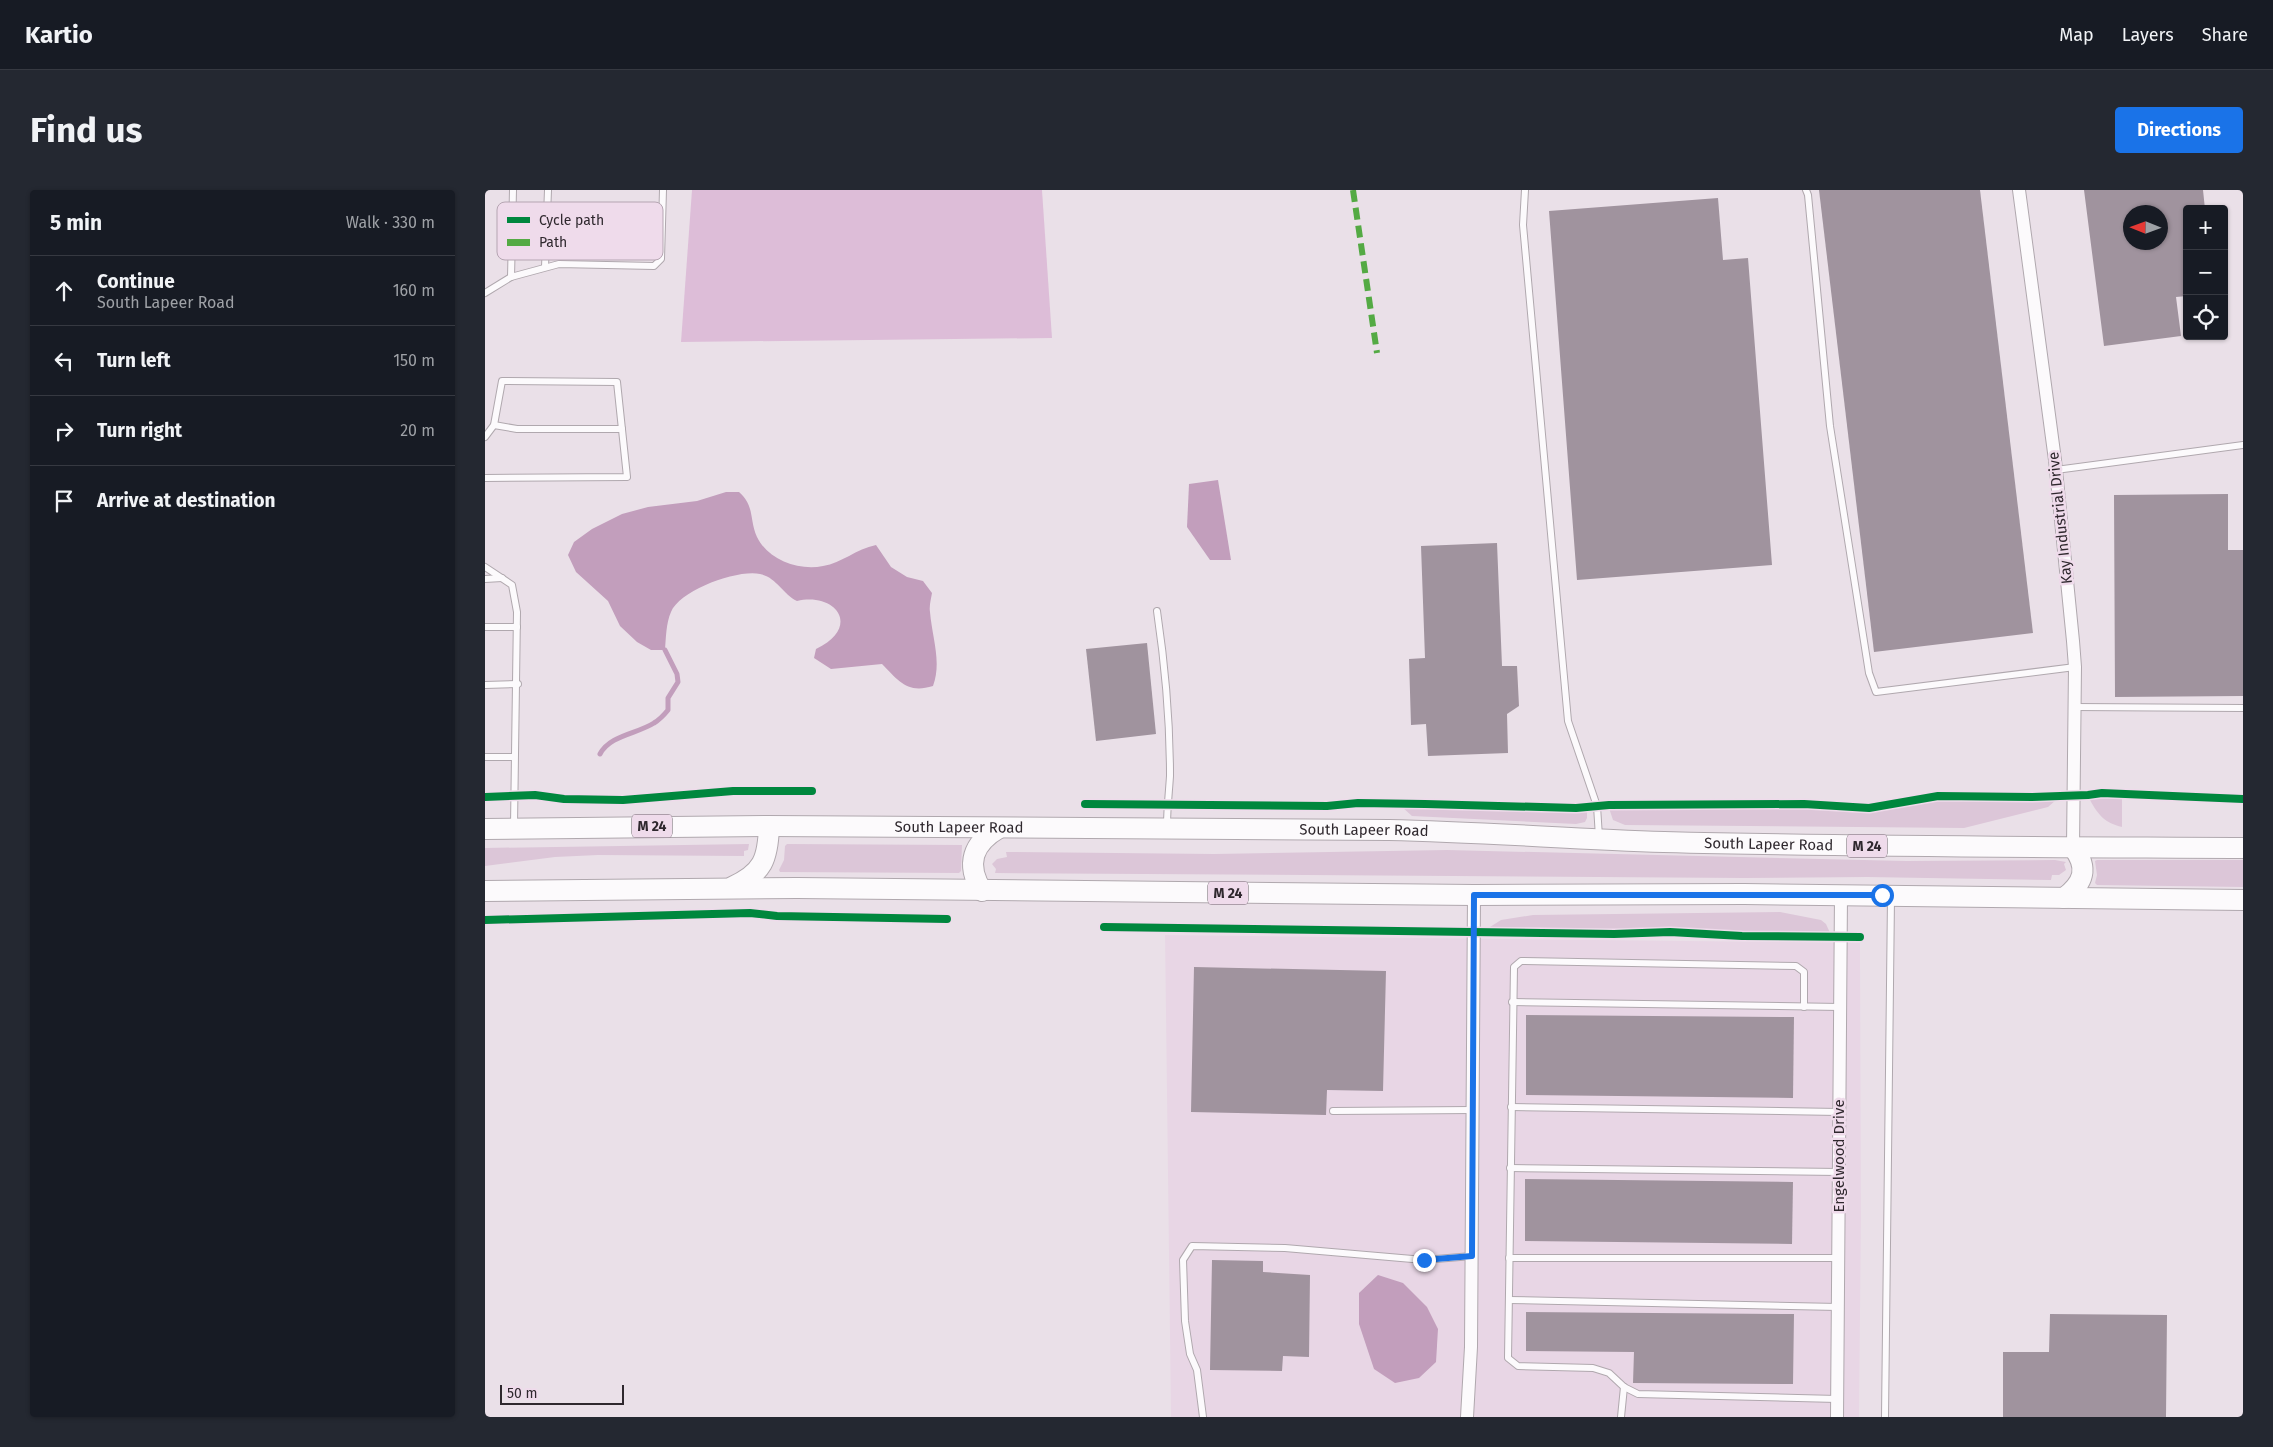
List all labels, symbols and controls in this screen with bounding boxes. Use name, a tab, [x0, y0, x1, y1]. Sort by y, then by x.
text: Kartio	[25, 21, 93, 49]
text: Map	[2059, 24, 2094, 46]
text: Layers	[2122, 24, 2174, 46]
text: Share	[2202, 24, 2248, 46]
button: Directions	[2115, 107, 2243, 153]
text: Find us	[30, 109, 142, 151]
legend	[497, 202, 663, 260]
north arrow	[2123, 205, 2168, 250]
map controls	[2183, 205, 2228, 340]
button: +	[2183, 205, 2228, 250]
text: 5 min	[50, 210, 102, 236]
text: Cycle path	[539, 212, 604, 229]
text: Walk · 330 m	[346, 213, 435, 232]
text: Path	[539, 234, 567, 251]
button: −	[2183, 250, 2228, 295]
text: Continue	[97, 270, 175, 293]
icon: ahead	[50, 277, 78, 305]
text: 160 m	[393, 281, 435, 300]
text: South Lapeer Road	[97, 293, 235, 312]
button: locate	[2183, 295, 2228, 340]
icon: left	[50, 347, 78, 375]
text: Turn left	[97, 349, 171, 372]
text: 150 m	[393, 351, 435, 370]
icon: right	[50, 417, 78, 445]
text: Turn right	[97, 419, 182, 442]
text: 20 m	[400, 421, 435, 440]
street label: Kay Industrial Drive	[2044, 451, 2076, 585]
icon: arrive	[50, 487, 78, 515]
text: Arrive at destination	[97, 489, 276, 512]
road number: M 24	[632, 814, 672, 838]
street label: South Lapeer Road	[894, 818, 1024, 837]
street label: South Lapeer Road	[1299, 820, 1429, 840]
street label: South Lapeer Road	[1704, 834, 1833, 854]
road number: M 24	[1847, 834, 1887, 858]
road number: M 24	[1208, 881, 1248, 904]
route start	[1871, 884, 1894, 907]
street label: Engelwood Drive	[1830, 1099, 1848, 1213]
route end	[1413, 1249, 1436, 1272]
scale bar	[500, 1382, 624, 1405]
text: 50 m	[507, 1385, 538, 1402]

